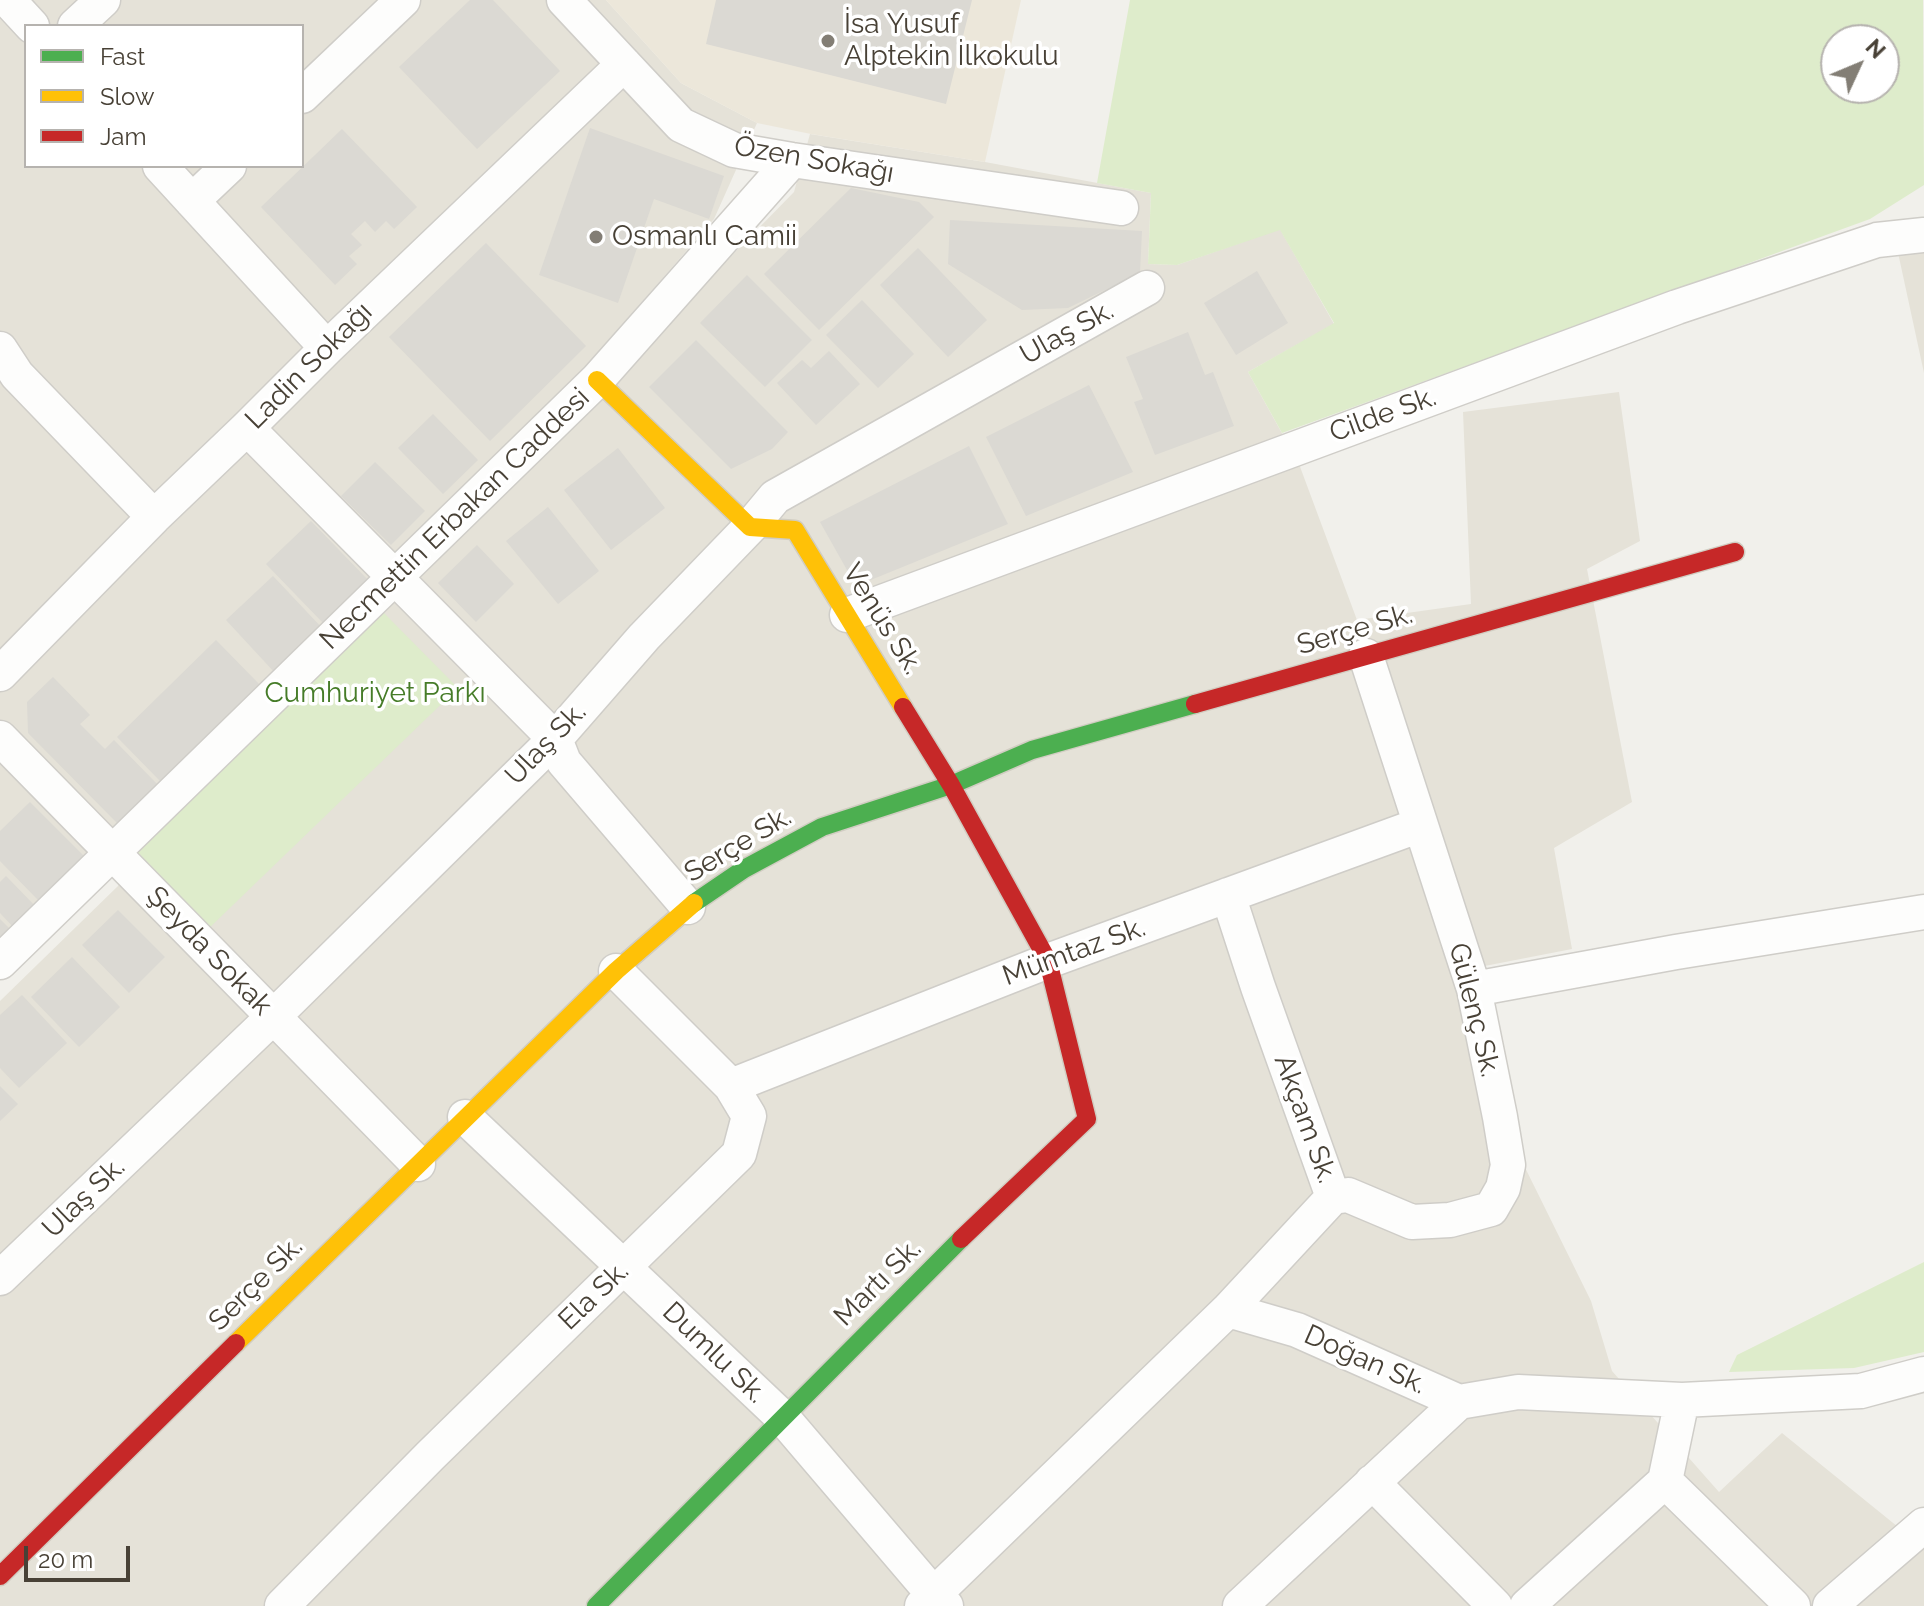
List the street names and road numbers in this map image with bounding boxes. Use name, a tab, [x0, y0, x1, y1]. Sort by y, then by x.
street label: Özen Sokağı	[732, 129, 896, 191]
street label: Ulaş Sk.	[1014, 294, 1120, 372]
street label: Ladin Sokağı	[239, 296, 379, 436]
street label: Cilde Sk.	[1325, 380, 1441, 450]
street label: Necmettin Erbakan Caddesi	[313, 381, 597, 657]
street label: Venüs Sk.	[835, 557, 929, 681]
street label: Serçe Sk.	[1293, 597, 1417, 663]
street label: Ulaş Sk.	[499, 696, 593, 792]
street label: Serçe Sk.	[678, 800, 798, 890]
street label: Şeyda Sokak	[139, 880, 279, 1022]
street label: Mümtaz Sk.	[998, 911, 1150, 993]
street label: Gülenç Sk.	[1441, 940, 1507, 1080]
street label: Akçam Sk.	[1266, 1050, 1344, 1188]
street label: Ulaş Sk.	[36, 1151, 132, 1245]
street label: Serçe Sk.	[202, 1230, 310, 1338]
street label: Martı Sk.	[827, 1232, 929, 1334]
street label: Ela Sk.	[552, 1255, 636, 1337]
street label: Dumlu Sk.	[655, 1295, 773, 1411]
street label: Doğan Sk.	[1299, 1318, 1431, 1402]

